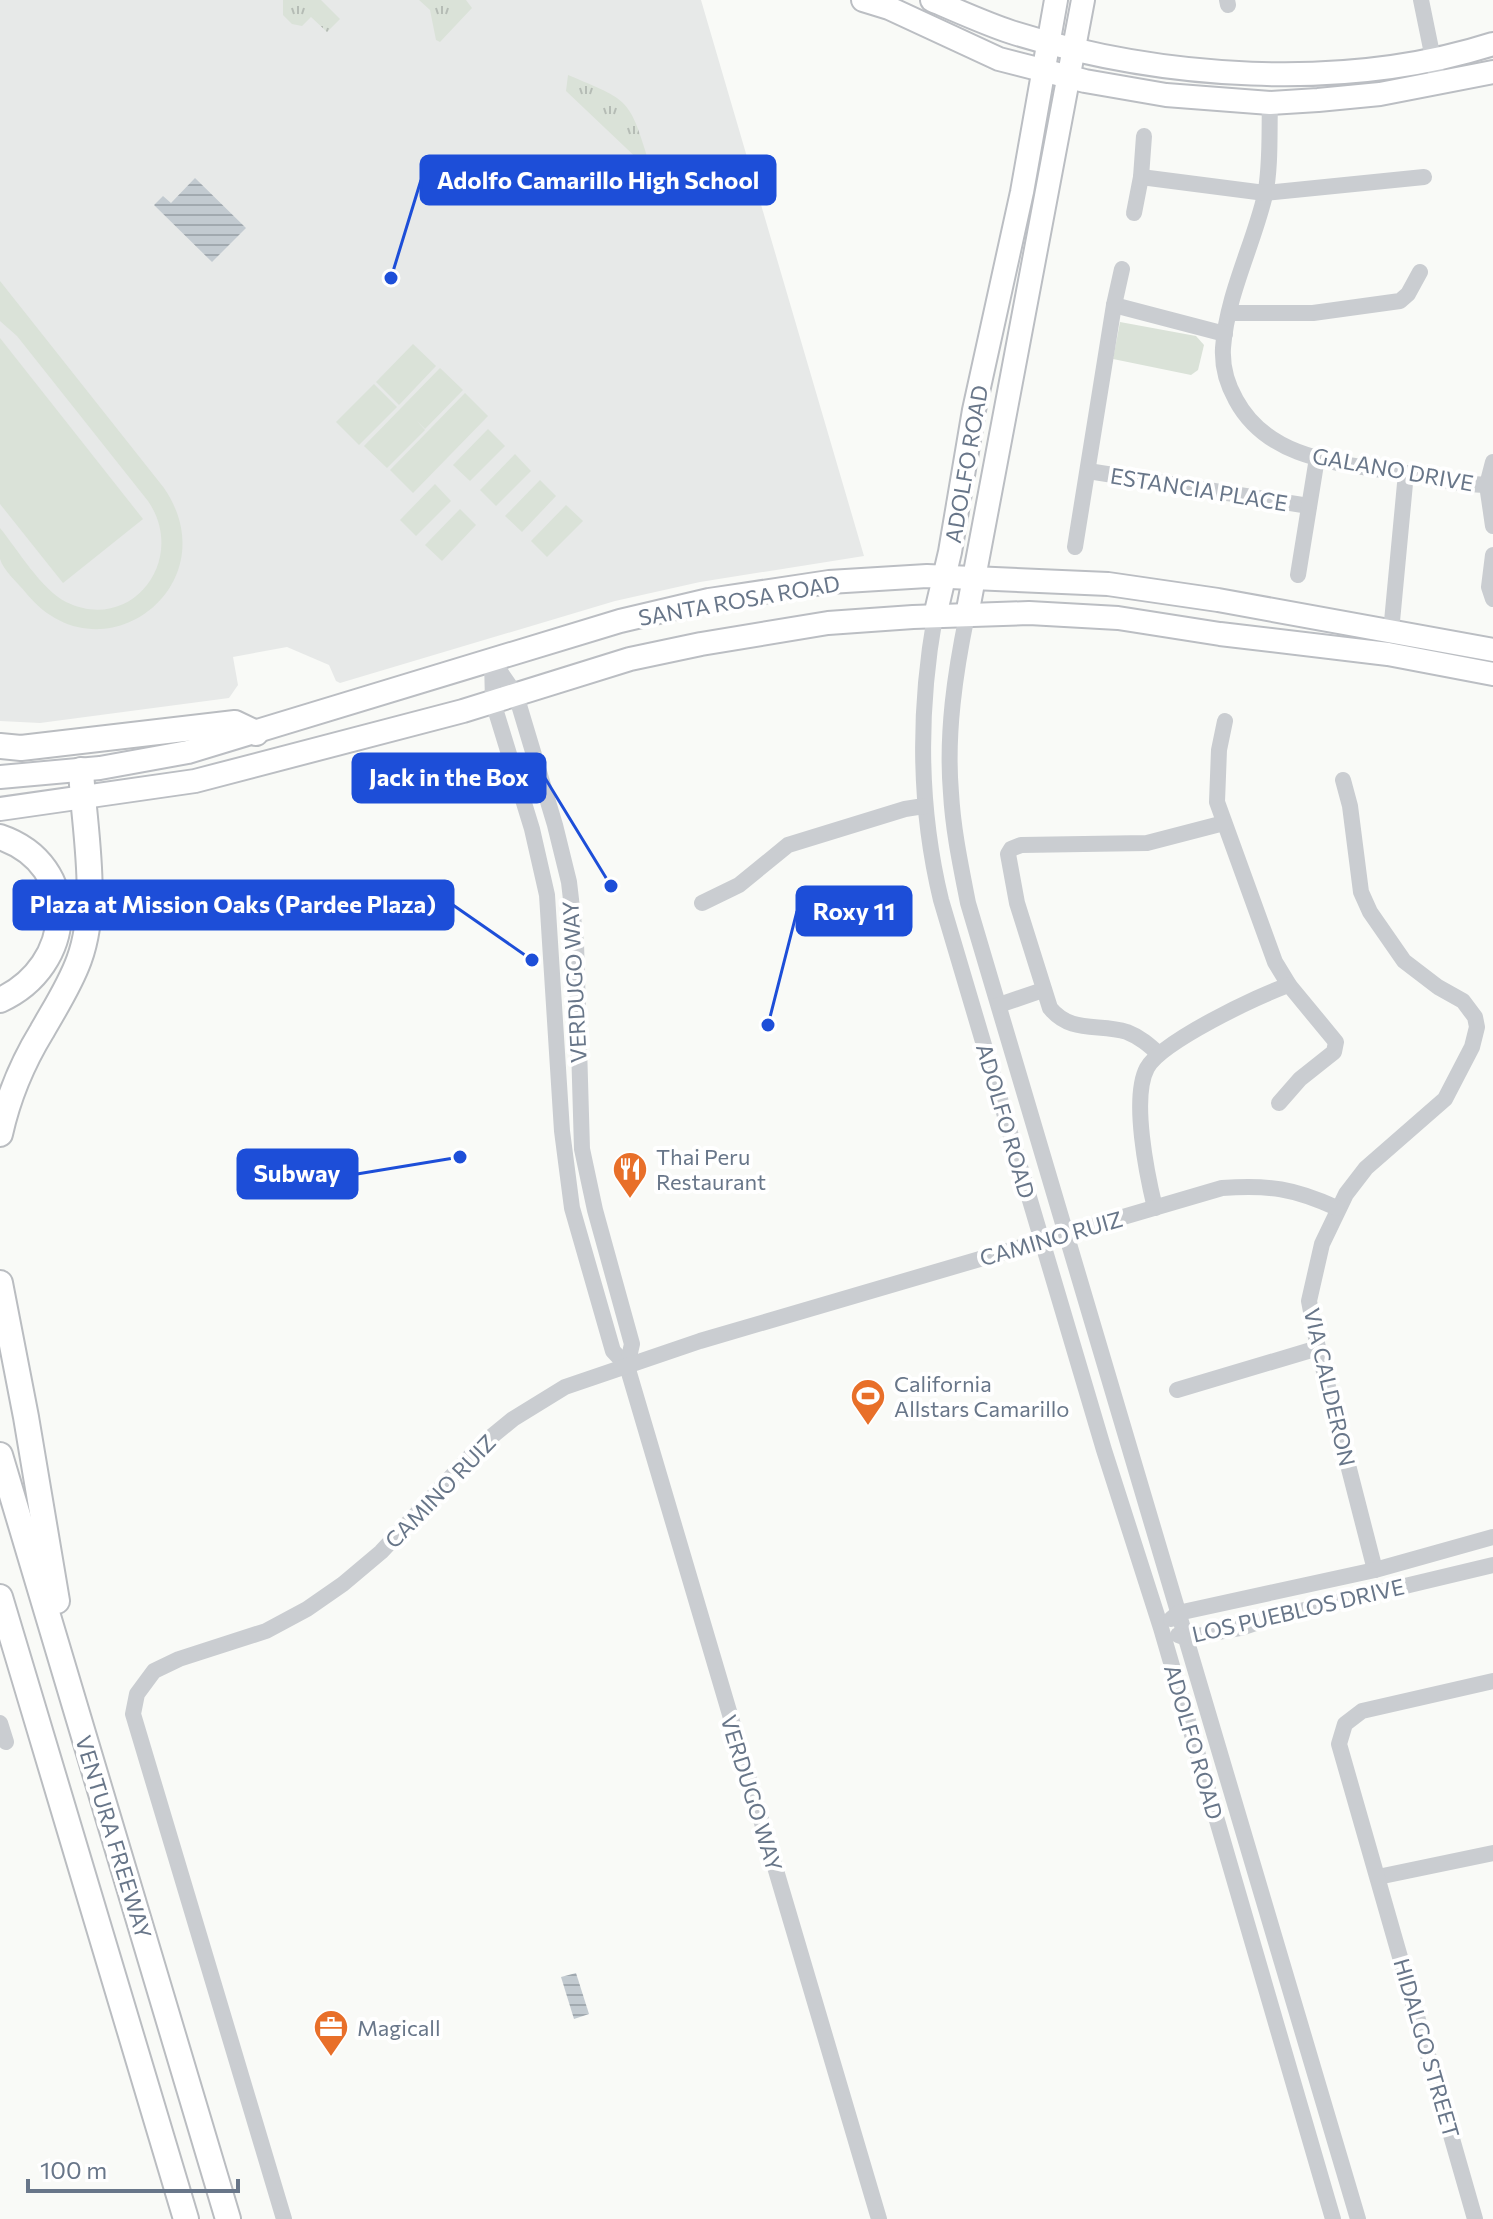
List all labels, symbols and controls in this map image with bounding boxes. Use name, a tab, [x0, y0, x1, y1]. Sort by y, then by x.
callout: Adolfo Camarillo High School	[421, 156, 775, 204]
text: Adolfo Camarillo High School	[437, 165, 759, 194]
street label: ADOLFO ROAD	[939, 383, 993, 545]
street label: GALANO DRIVE	[1310, 442, 1476, 496]
street label: ESTANCIA PLACE	[1108, 462, 1290, 516]
street label: SANTA ROSA ROAD	[636, 569, 842, 631]
callout: Jack in the Box	[353, 754, 545, 802]
text: Jack in the Box	[369, 762, 529, 791]
callout: Plaza at Mission Oaks (Pardee Plaza)	[14, 881, 453, 929]
callout: Roxy 11	[797, 887, 911, 935]
text: Plaza at Mission Oaks (Pardee Plaza)	[30, 889, 436, 918]
text: Roxy 11	[813, 896, 895, 925]
street label: VERDUGO WAY	[556, 900, 592, 1064]
street label: ADOLFO ROAD	[971, 1040, 1041, 1202]
place label: Thai Peru Restaurant	[656, 1143, 766, 1195]
callout: Subway	[238, 1150, 357, 1198]
restaurant icon: Thai Peru Restaurant	[611, 1150, 649, 1200]
text: Subway	[253, 1158, 341, 1187]
street label: CAMINO RUIZ	[976, 1205, 1126, 1271]
street label: VIA CALDERON	[1299, 1305, 1361, 1469]
place label: California Allstars Camarillo	[894, 1370, 1070, 1422]
sports icon: California Allstars Camarillo	[849, 1377, 887, 1427]
street label: CAMINO RUIZ	[379, 1429, 501, 1553]
street label: LOS PUEBLOS DRIVE	[1189, 1572, 1407, 1648]
street label: ADOLFO ROAD	[1159, 1661, 1229, 1823]
street label: VERDUGO WAY	[715, 1712, 789, 1874]
street label: VENTURA FREEWAY	[70, 1732, 158, 1942]
street label: HIDALGO STREET	[1388, 1955, 1466, 2141]
office icon: Magicall	[312, 2008, 350, 2058]
place label: Magicall	[357, 2014, 441, 2041]
scale bar	[28, 2143, 238, 2193]
text: 100 m	[40, 2155, 107, 2184]

